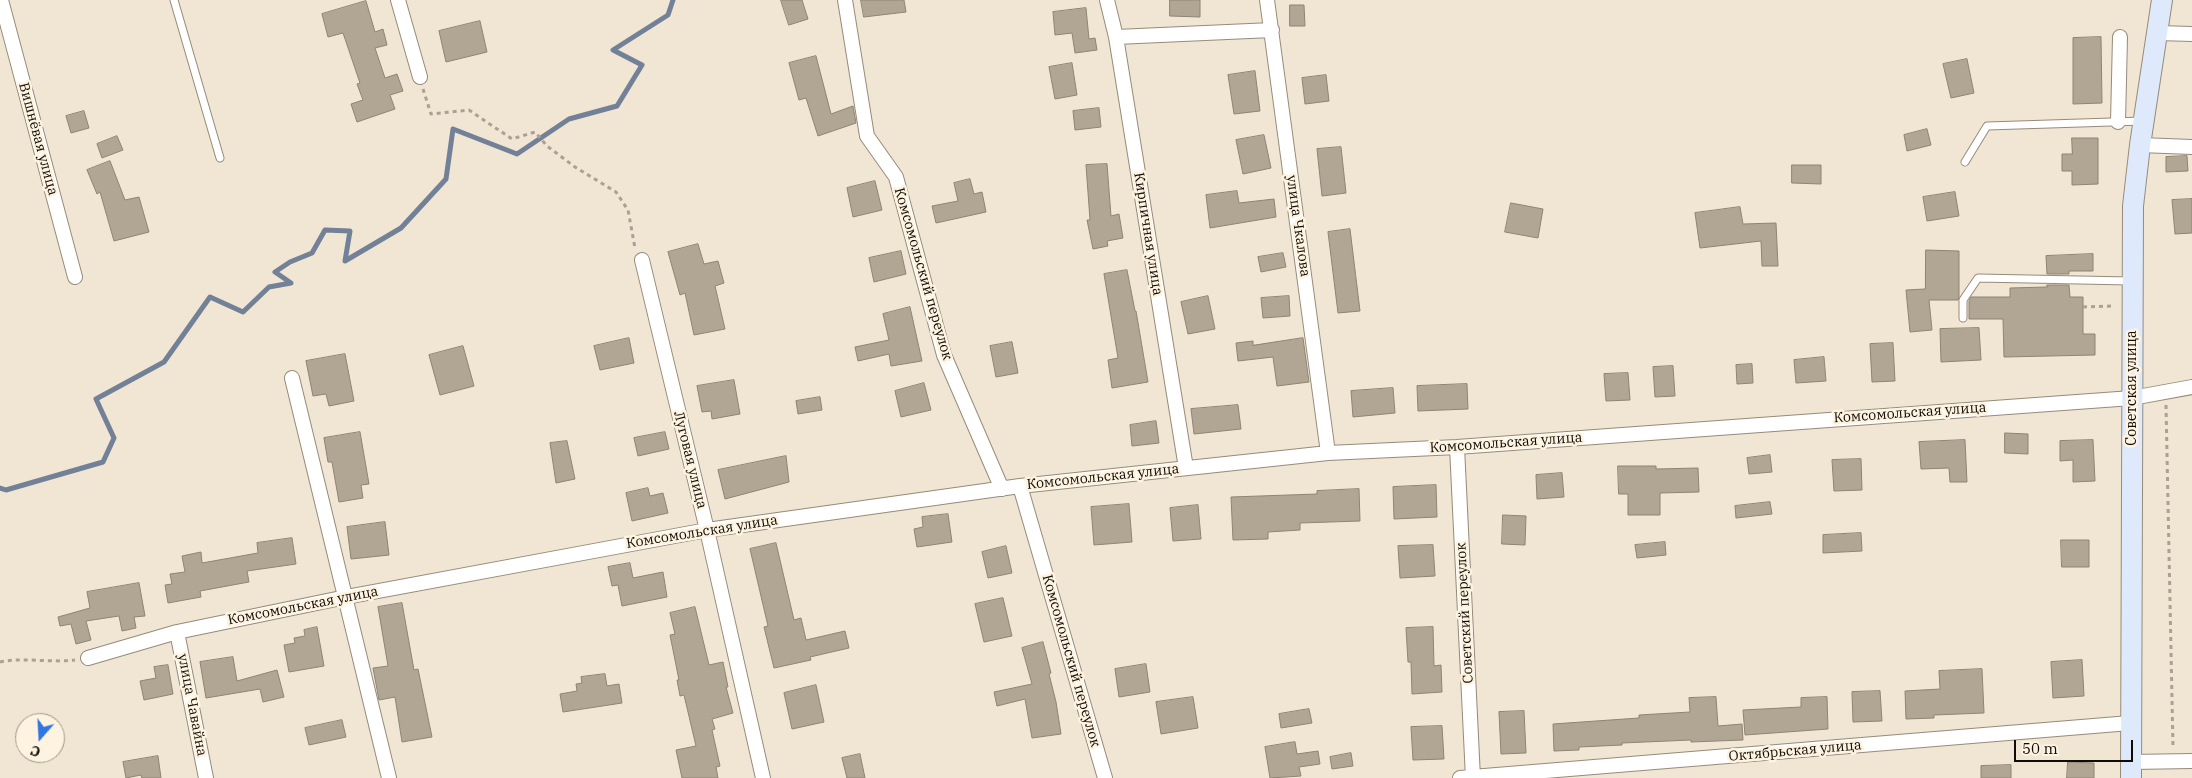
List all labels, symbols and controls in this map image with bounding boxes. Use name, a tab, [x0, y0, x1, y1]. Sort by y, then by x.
street label: Вишнёвая улица	[15, 81, 61, 197]
street label: Кирпичная улица	[1130, 171, 1166, 297]
street label: улица Чкалова	[1283, 174, 1313, 278]
street label: Комсомольский переулок	[890, 186, 956, 362]
street label: Советская улица	[2124, 330, 2140, 446]
street label: Комсомольская улица	[1833, 399, 1987, 427]
street label: Луговая улица	[670, 409, 710, 511]
street label: Комсомольская улица	[1429, 429, 1583, 457]
street label: Комсомольская улица	[1026, 461, 1180, 493]
street label: Комсомольская улица	[625, 512, 779, 552]
street label: Советский переулок	[1453, 542, 1477, 684]
street label: Комсомольский переулок	[1038, 573, 1104, 749]
street label: Комсомольская улица	[226, 583, 380, 629]
street label: улица Чавайна	[174, 652, 210, 758]
north arrow	[15, 713, 65, 763]
scale bar	[2017, 730, 2136, 762]
street label: Октябрьская улица	[1728, 737, 1862, 765]
text: 50 m	[2022, 739, 2058, 758]
text: С	[28, 741, 43, 761]

